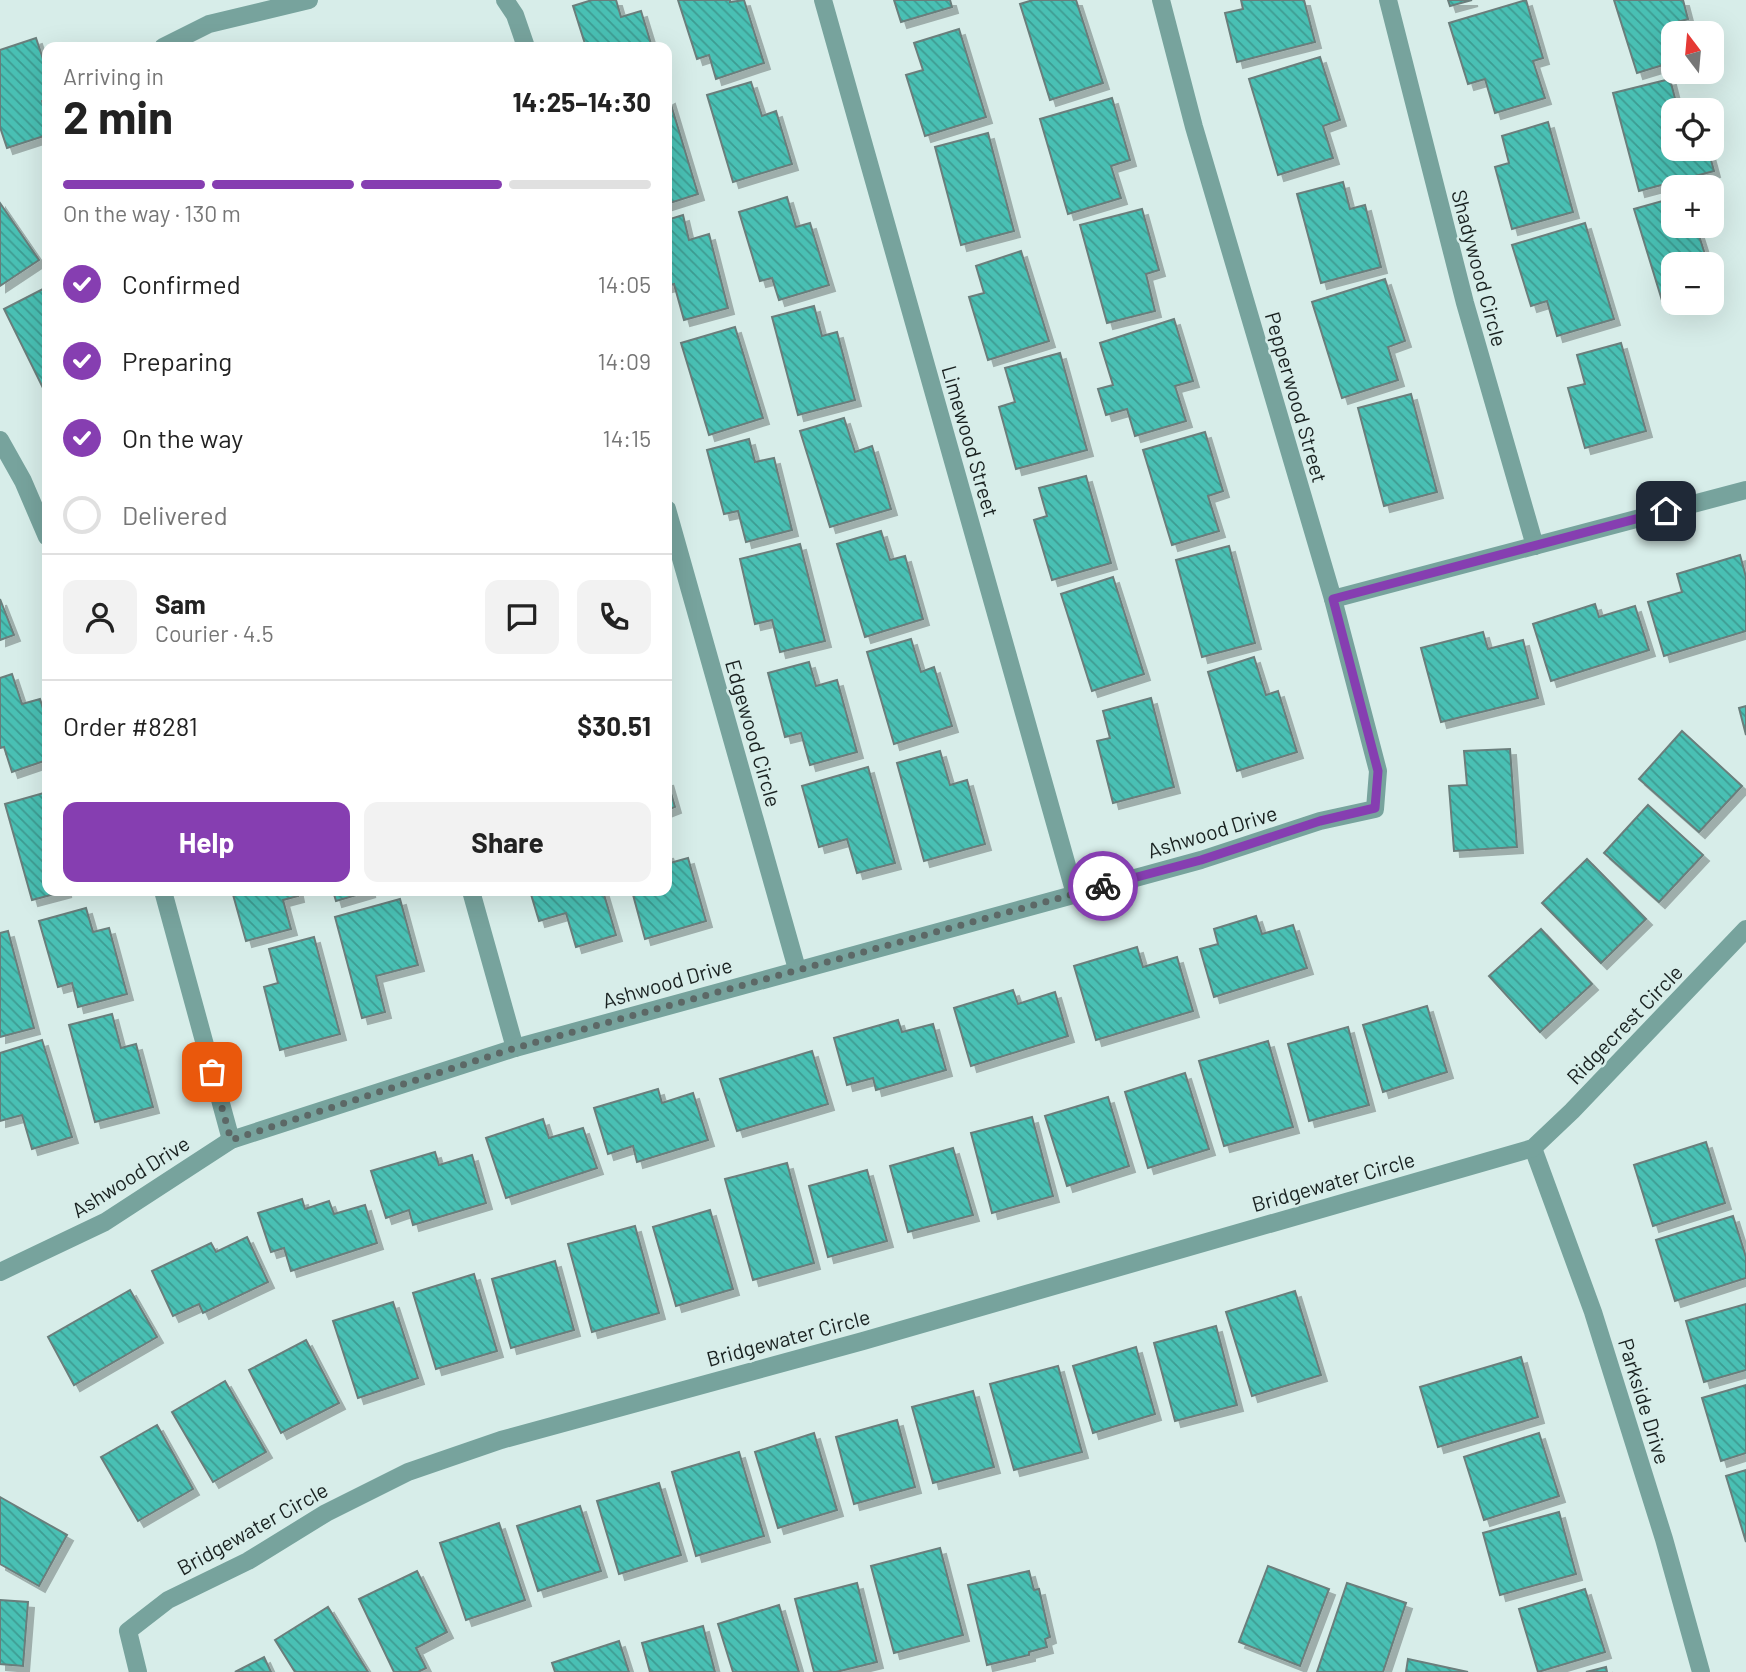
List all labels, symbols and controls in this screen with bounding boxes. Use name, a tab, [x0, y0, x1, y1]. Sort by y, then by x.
north arrow	[1661, 21, 1724, 84]
map controls	[1661, 21, 1724, 315]
text: Arriving in	[63, 62, 164, 90]
text: 14:25–14:30	[512, 86, 651, 117]
text: 2 min	[63, 88, 173, 143]
button: locate	[1661, 98, 1724, 161]
button: +	[1661, 175, 1724, 238]
street label: Shadywood Circle	[1447, 187, 1513, 349]
text: On the way · 130 m	[63, 199, 241, 227]
button: −	[1661, 252, 1724, 315]
icon: check	[63, 265, 101, 303]
text: Confirmed	[122, 268, 241, 299]
text: 14:05	[598, 270, 651, 298]
street label: Pepperwood Street	[1261, 309, 1333, 485]
icon: check	[63, 342, 101, 380]
text: Preparing	[122, 345, 232, 376]
text: 14:09	[598, 347, 651, 375]
street label: Limewood Street	[937, 363, 1005, 519]
icon: check	[63, 419, 101, 457]
text: On the way	[122, 422, 243, 453]
text: 14:15	[603, 424, 651, 452]
pin	[1636, 481, 1696, 541]
icon: home	[1647, 492, 1685, 530]
text: Delivered	[122, 499, 228, 530]
button: person	[63, 580, 137, 654]
button: chat	[485, 580, 559, 654]
button: phone	[577, 580, 651, 654]
text: Sam	[155, 588, 206, 619]
text: Courier · 4.5	[155, 619, 274, 647]
street label: Edgewood Circle	[721, 656, 787, 810]
text: Order #8281	[63, 710, 198, 741]
text: $30.51	[577, 710, 651, 741]
street label: Ashwood Drive	[1144, 799, 1280, 863]
button: Help	[63, 802, 350, 882]
button: Share	[364, 802, 651, 882]
courier	[1068, 851, 1138, 921]
icon: bike	[1084, 867, 1122, 905]
street label: Ashwood Drive	[599, 952, 735, 1012]
street label: Ridgecrest Circle	[1561, 959, 1687, 1089]
pin	[182, 1042, 242, 1102]
icon: bag	[193, 1053, 231, 1091]
street label: Ashwood Drive	[67, 1130, 193, 1222]
street label: Bridgewater Circle	[1249, 1146, 1417, 1216]
street label: Bridgewater Circle	[703, 1303, 873, 1371]
street label: Parkside Drive	[1614, 1335, 1676, 1467]
street label: Bridgewater Circle	[172, 1476, 332, 1580]

